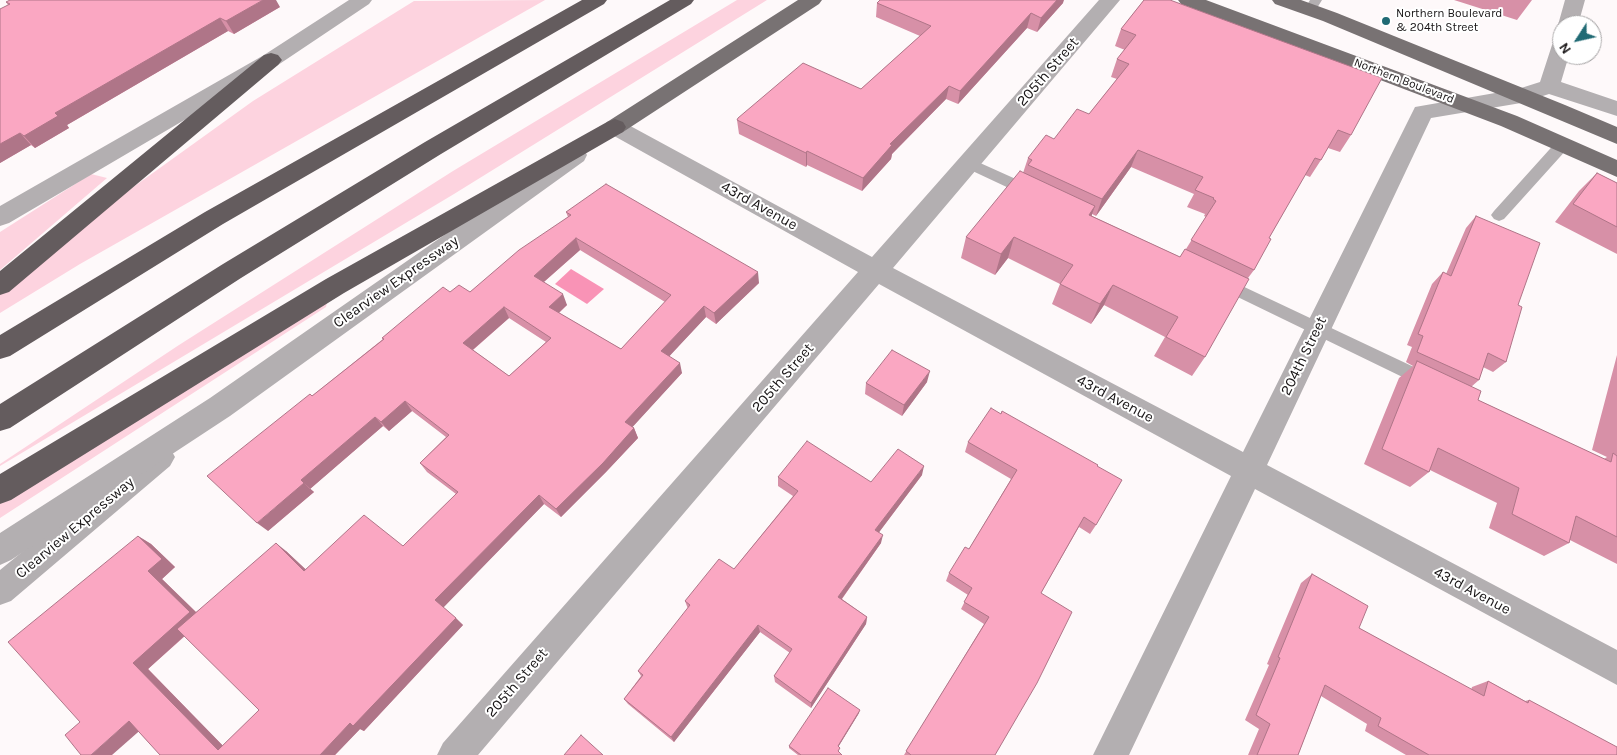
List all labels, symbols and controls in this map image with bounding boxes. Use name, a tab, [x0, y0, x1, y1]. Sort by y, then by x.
place label: Northern Boulevard & 204th Street	[1396, 7, 1502, 35]
marker: Northern Boulevard & 204th Street	[1380, 15, 1392, 27]
north arrow	[1552, 15, 1602, 65]
street label: 205th Street	[1013, 34, 1083, 110]
text: N	[1555, 39, 1575, 57]
street label: Northern Boulevard	[1352, 55, 1456, 107]
street label: 43rd Avenue	[718, 178, 800, 234]
street label: Clearview Expressway	[330, 232, 462, 332]
street label: 204th Street	[1277, 314, 1331, 398]
street label: 205th Street	[748, 340, 818, 416]
street label: 43rd Avenue	[1073, 371, 1157, 427]
street label: Clearview Expressway	[12, 473, 138, 583]
street label: 43rd Avenue	[1430, 563, 1514, 619]
street label: 205th Street	[482, 645, 552, 721]

